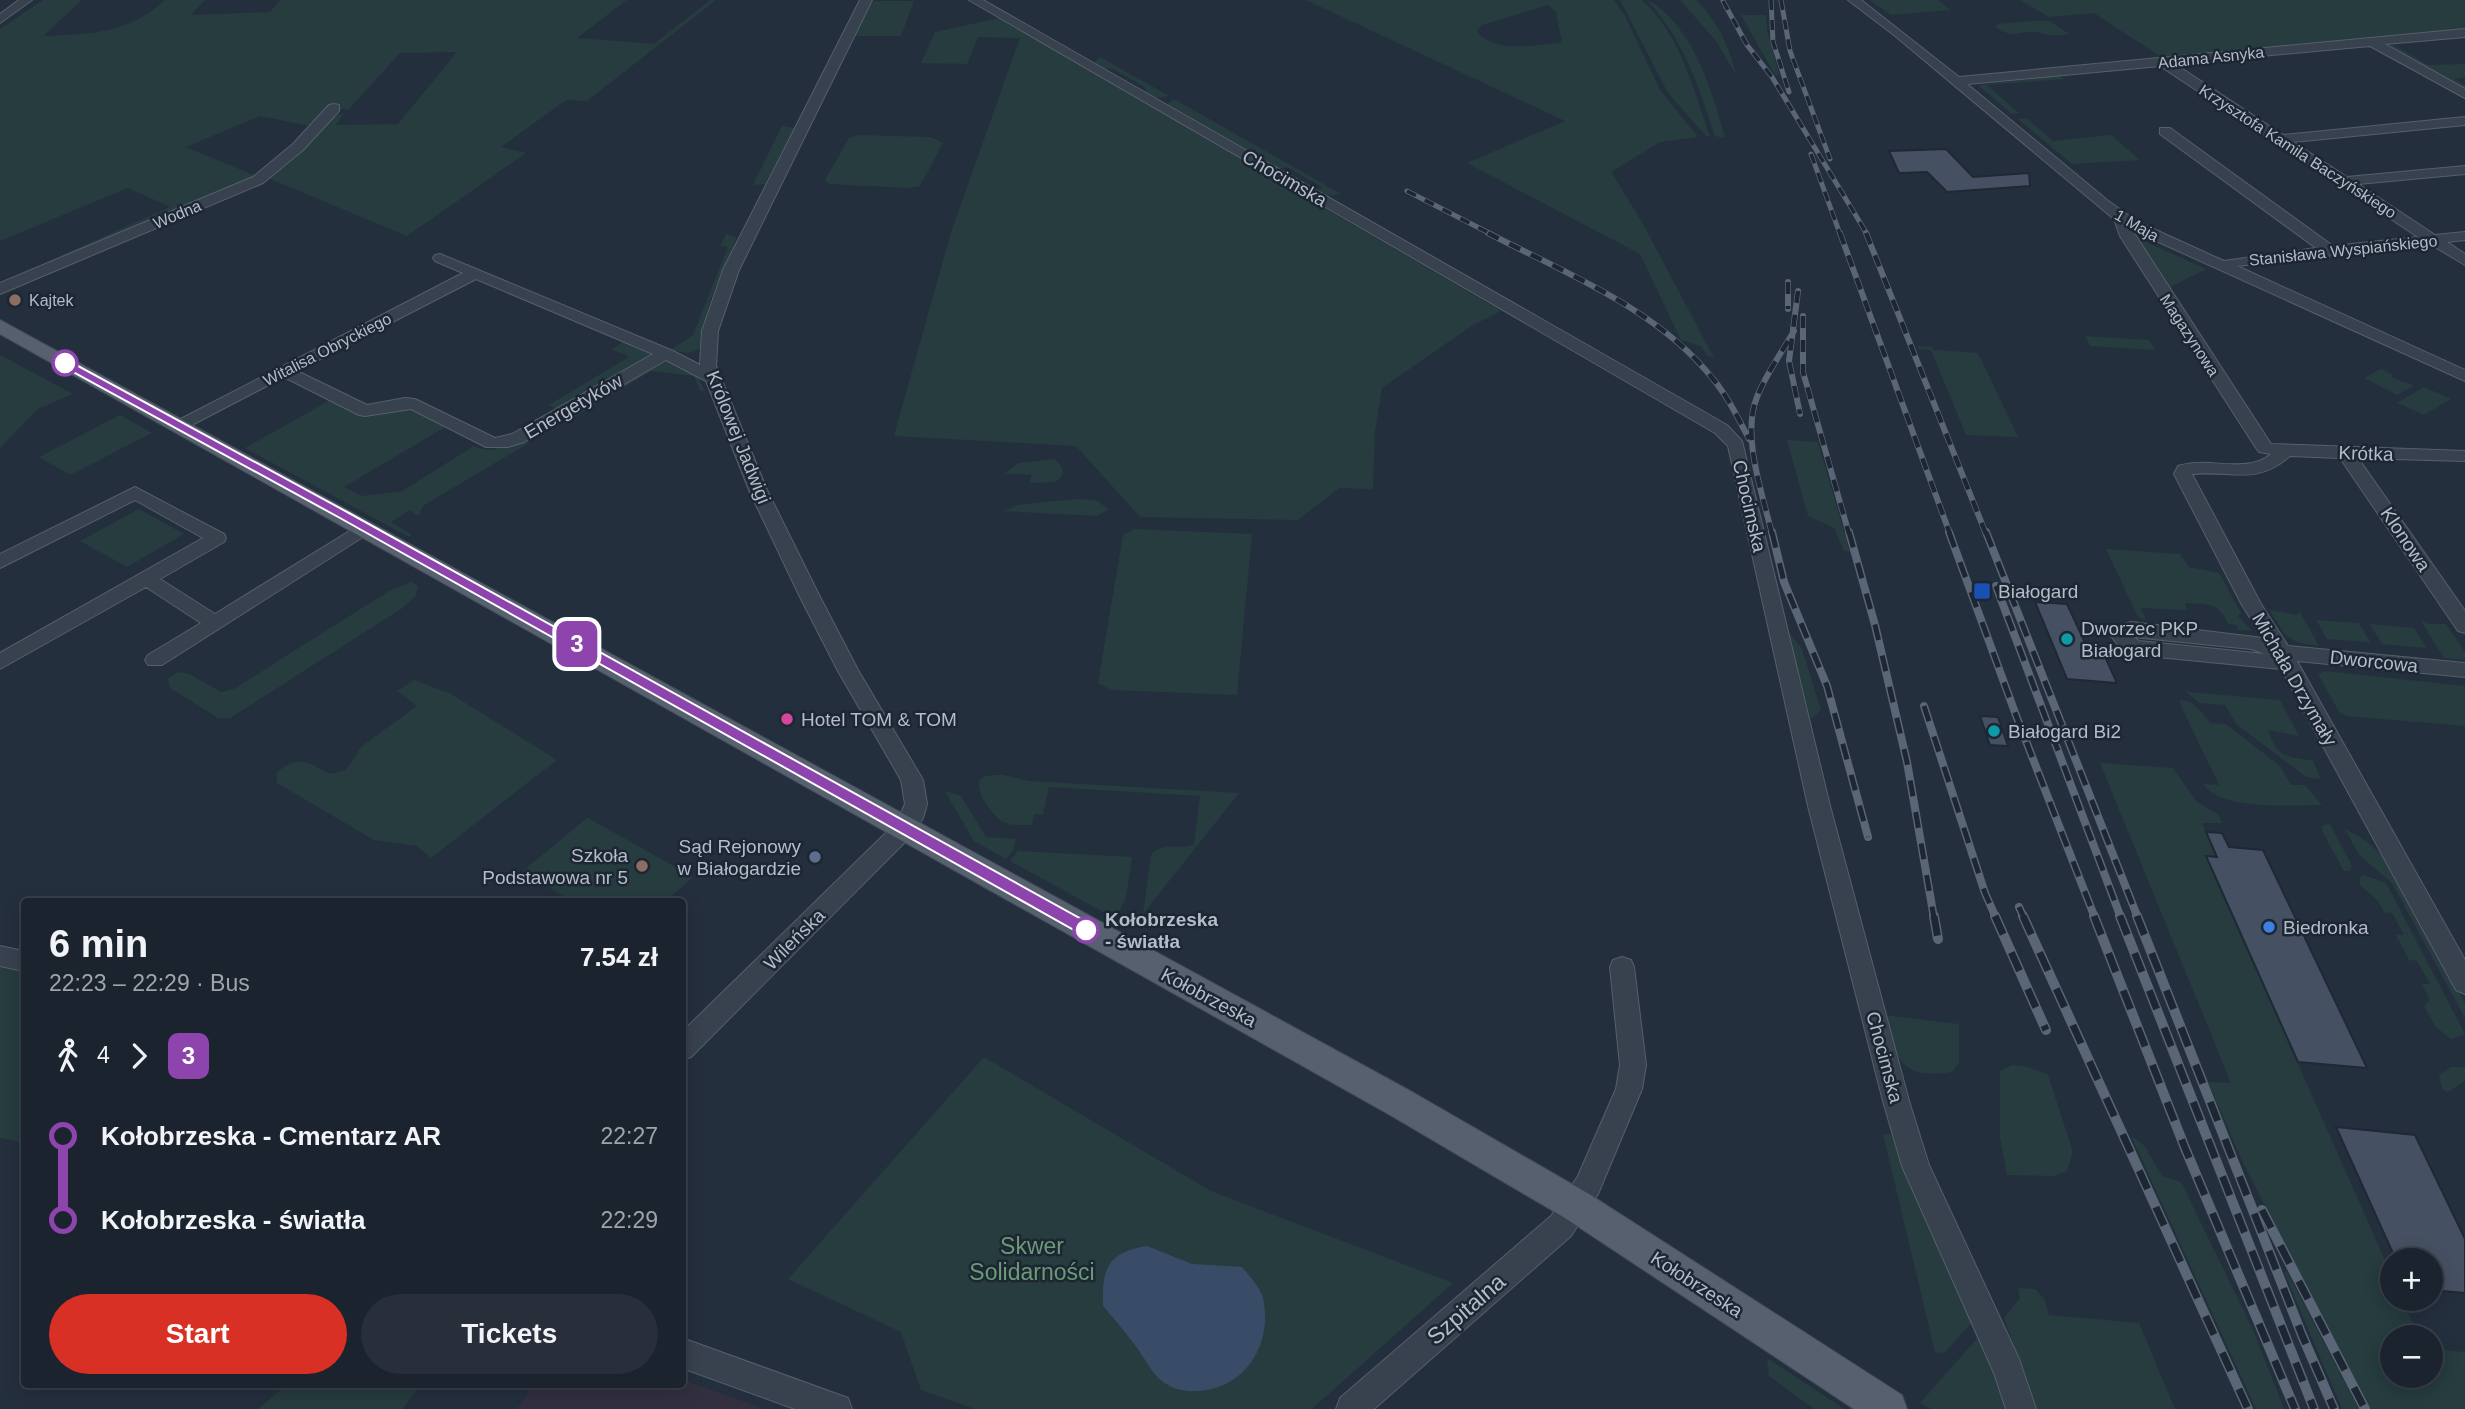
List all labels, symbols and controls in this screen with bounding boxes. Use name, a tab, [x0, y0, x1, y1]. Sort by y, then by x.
street label: Adama Asnyka	[2157, 43, 2265, 72]
street label: Krzysztofa Kamila Baczyńskiego	[2196, 81, 2399, 222]
street label: Chocimska	[1239, 146, 1331, 211]
street label: Wodna	[151, 197, 204, 232]
street label: 1 Maja	[2112, 206, 2162, 245]
street label: Stanisława Wyspiańskiego	[2248, 232, 2438, 269]
street label: Magazynowa	[2157, 291, 2222, 380]
marker: Kajtek	[7, 292, 23, 308]
place label: Kajtek	[29, 292, 74, 309]
street label: Witalisa Obryckiego	[260, 310, 394, 389]
unlabelled marker	[52, 350, 78, 376]
street label: Królowej Jadwigi	[702, 368, 775, 507]
street label: Energetyków	[520, 370, 626, 443]
street label: Krótka	[2338, 442, 2394, 465]
street label: Chocimska	[1729, 458, 1770, 555]
street label: Klonowa	[2377, 503, 2435, 576]
marker: Białogard	[1972, 581, 1992, 601]
place label: Białogard	[1998, 581, 2078, 602]
street label: Michała Drzymały	[2248, 609, 2341, 750]
place label: Dworzec PKP Białogard	[2081, 618, 2198, 661]
line badge: 3	[554, 621, 600, 667]
text: 3	[570, 630, 584, 657]
marker: Dworzec PKP Białogard	[2059, 631, 2075, 647]
street label: Dworcowa	[2329, 646, 2420, 677]
place label: Hotel TOM & TOM	[801, 709, 957, 730]
marker: Hotel TOM & TOM	[779, 711, 795, 727]
place label: Białogard Bi2	[2008, 721, 2121, 742]
marker: Białogard Bi2	[1986, 723, 2002, 739]
place label: Sąd Rejonowy w Białogardzie	[676, 836, 801, 879]
place label: Szkoła Podstawowa nr 5	[482, 845, 628, 888]
marker: Sąd Rejonowy w Białogardzie	[807, 849, 823, 865]
marker: Szkoła Podstawowa nr 5	[634, 858, 650, 874]
street label: Wileńska	[760, 904, 829, 974]
place label: Kołobrzeska - światła	[1105, 909, 1218, 952]
marker: Kołobrzeska - światła	[1073, 917, 1099, 943]
place label: Biedronka	[2283, 917, 2369, 938]
marker: Biedronka	[2261, 919, 2277, 935]
text: 6 min	[49, 923, 148, 965]
text: 7.54 zł	[580, 942, 658, 972]
street label: Kołobrzeska	[1158, 964, 1260, 1031]
text: 22:23 – 22:29 · Bus	[49, 970, 250, 996]
street label: Chocimska	[1862, 1009, 1907, 1106]
icon: walk	[49, 1037, 87, 1075]
icon: forward	[120, 1037, 158, 1075]
text: 4	[97, 1042, 110, 1068]
text: 3	[182, 1042, 195, 1069]
text: Kołobrzeska - Cmentarz AR	[101, 1121, 441, 1151]
text: 22:27	[600, 1123, 658, 1149]
text: Kołobrzeska - światła	[101, 1205, 365, 1235]
text: 22:29	[600, 1207, 658, 1233]
park label: Skwer Solidarności	[969, 1233, 1095, 1285]
street label: Kołobrzeska	[1647, 1247, 1747, 1322]
map controls	[2380, 1248, 2443, 1388]
button: +	[2380, 1248, 2443, 1311]
street label: Szpitalna	[1422, 1268, 1510, 1350]
button: Start	[49, 1294, 347, 1374]
button: Tickets	[361, 1294, 658, 1374]
button: −	[2380, 1325, 2443, 1388]

